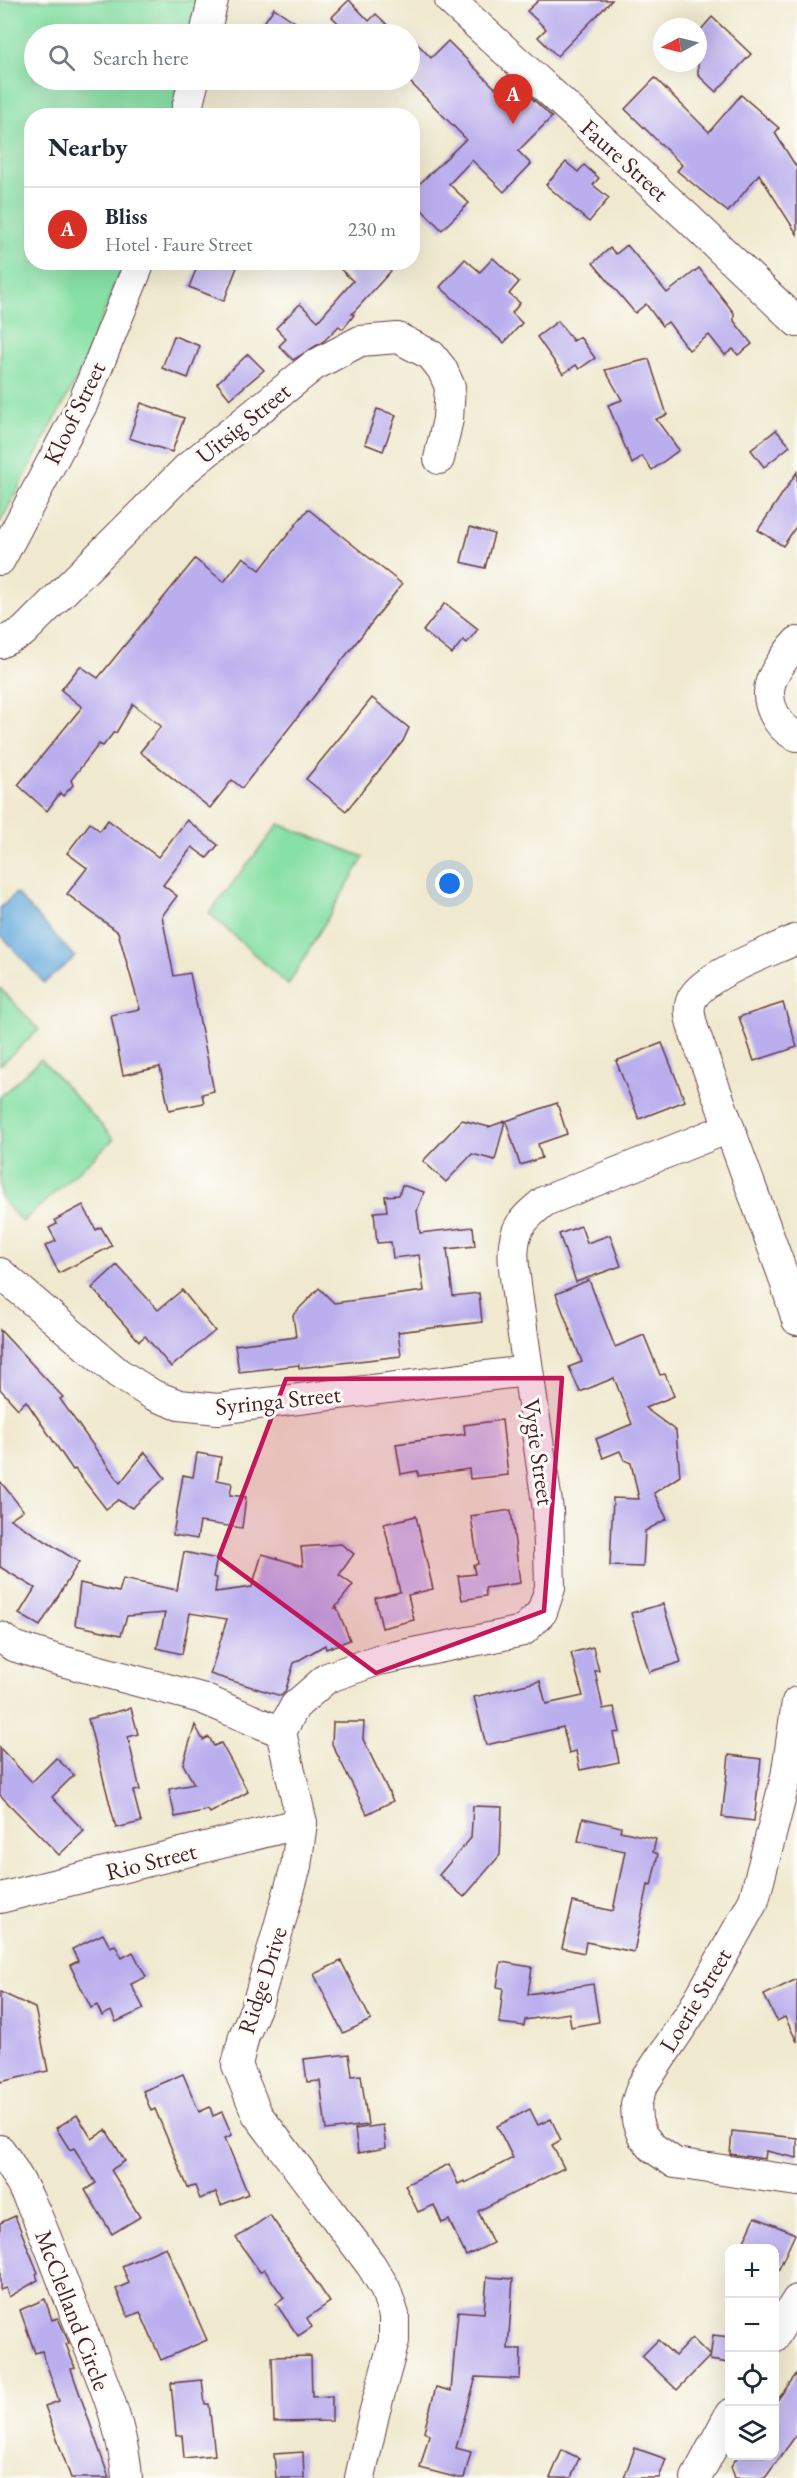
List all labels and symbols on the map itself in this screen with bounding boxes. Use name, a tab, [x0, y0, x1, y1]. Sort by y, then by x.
north arrow	[653, 18, 707, 72]
pin: A	[494, 74, 532, 124]
street label: Faure Street	[574, 112, 676, 208]
street label: Kloof Street	[36, 356, 112, 470]
street label: Uitsig Street	[189, 375, 297, 471]
your location	[435, 869, 464, 898]
street label: Syringa Street	[214, 1378, 343, 1422]
street label: Vygie Street	[516, 1397, 562, 1508]
street label: Rio Street	[102, 1835, 200, 1887]
street label: Ridge Drive	[230, 1922, 294, 2038]
street label: Loerie Street	[652, 1942, 738, 2058]
street label: McClelland Circle	[28, 2225, 118, 2395]

